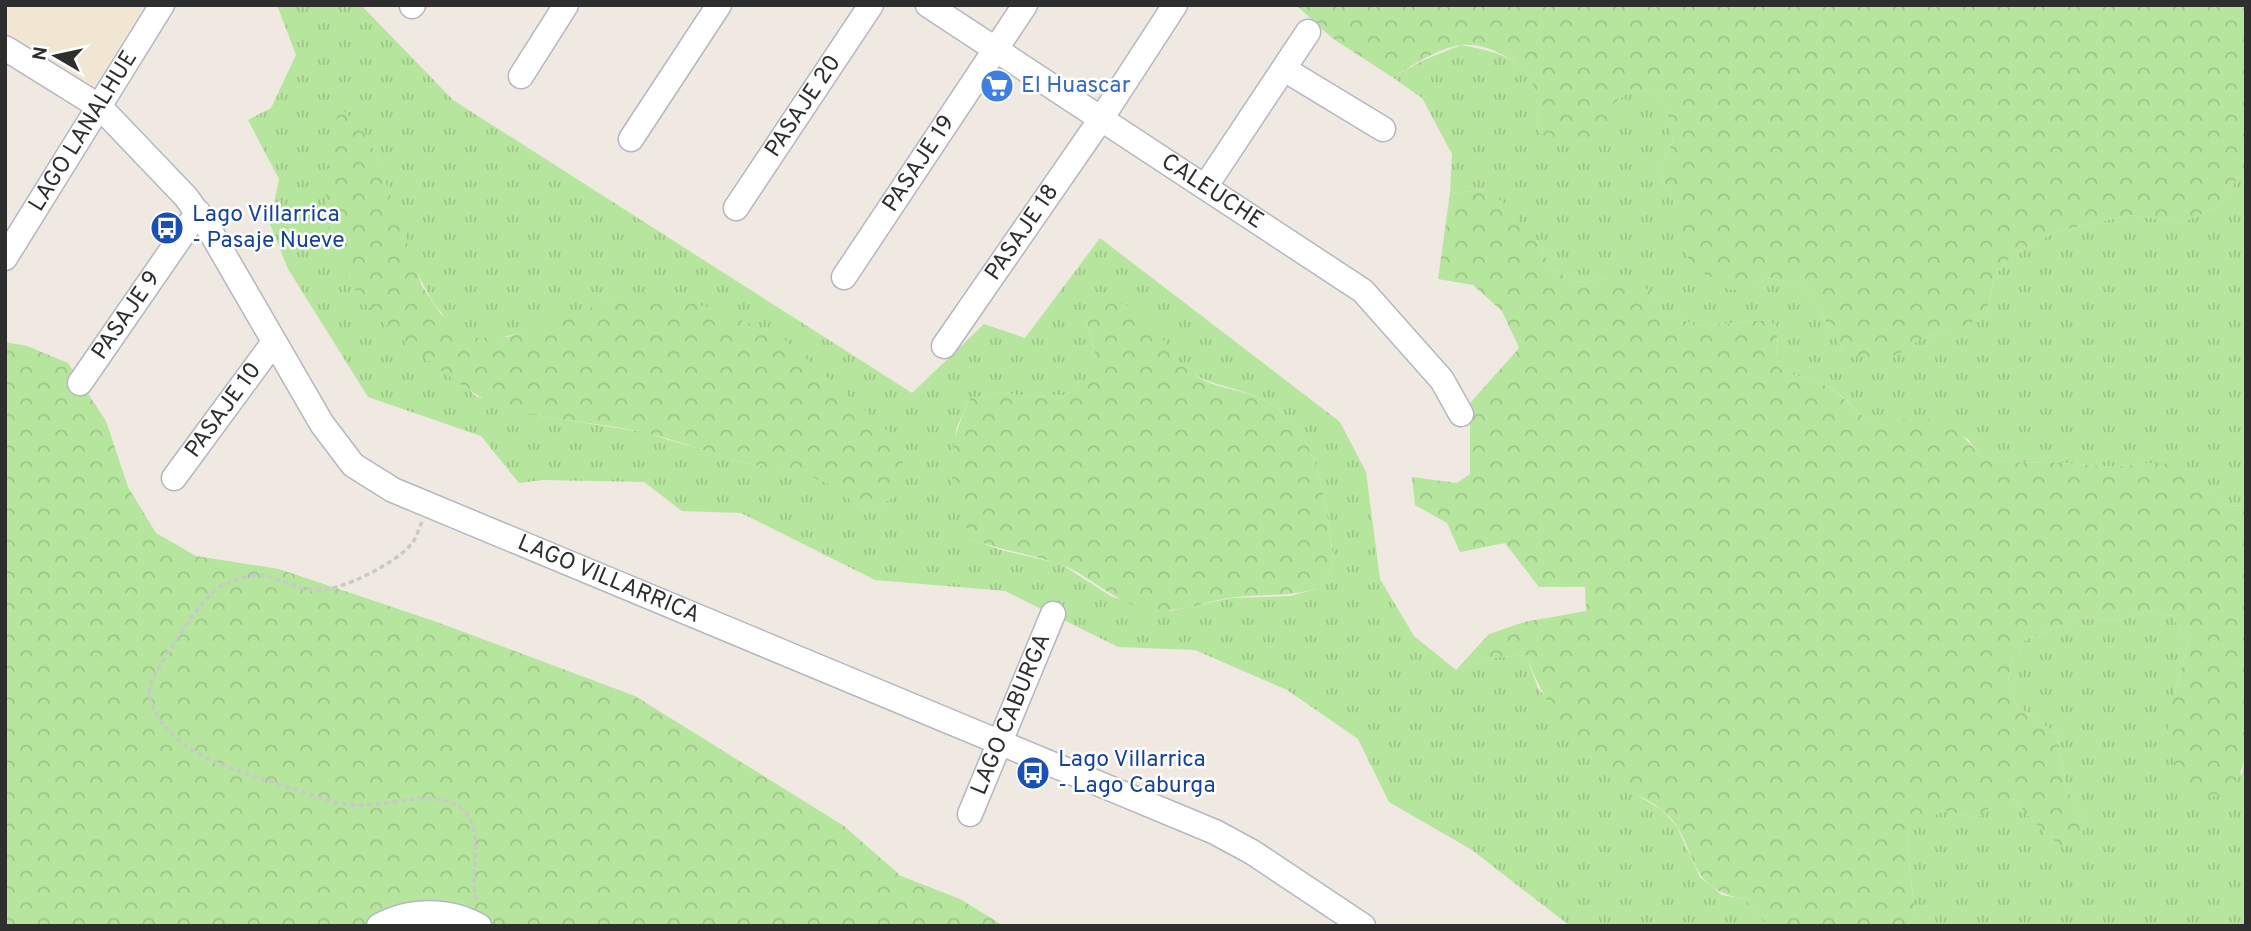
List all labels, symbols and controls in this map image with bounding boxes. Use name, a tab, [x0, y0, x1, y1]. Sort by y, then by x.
north arrow	[21, 21, 91, 91]
street label: LAGO LANALHUE	[24, 47, 144, 217]
street label: PASAJE 20	[759, 50, 848, 163]
supermarket icon: El Huascar	[978, 67, 1016, 105]
place label: El Huascar	[1021, 72, 1131, 101]
street label: PASAJE 19	[877, 110, 962, 218]
street label: CALEUCHE	[1155, 148, 1269, 236]
street label: PASAJE 18	[979, 179, 1066, 286]
place label: Lago Villarrica - Pasaje Nueve	[192, 201, 345, 256]
bus stop icon: Lago Villarrica - Pasaje Nueve	[148, 209, 186, 247]
street label: PASAJE 9	[86, 265, 167, 366]
street label: PASAJE 10	[179, 357, 268, 464]
street label: LAGO VILLARRICA	[513, 529, 704, 630]
street label: LAGO CABURGA	[965, 629, 1058, 799]
place label: Lago Villarrica - Lago Caburga	[1058, 746, 1216, 801]
bus stop icon: Lago Villarrica - Lago Caburga	[1014, 754, 1052, 792]

